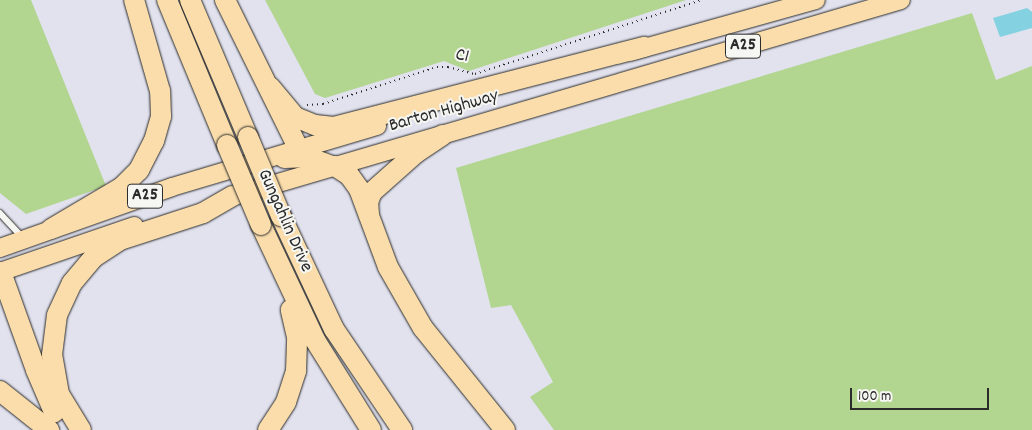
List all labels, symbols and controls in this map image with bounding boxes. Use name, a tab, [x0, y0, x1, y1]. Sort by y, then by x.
road number: A25	[724, 30, 762, 61]
street label: C1	[453, 44, 471, 70]
street label: Barton Highway	[387, 86, 501, 138]
street label: Gungahlin Drive	[251, 166, 317, 276]
road number: A25	[126, 180, 164, 212]
scale bar	[852, 378, 991, 410]
text: 100 m	[858, 386, 891, 408]

